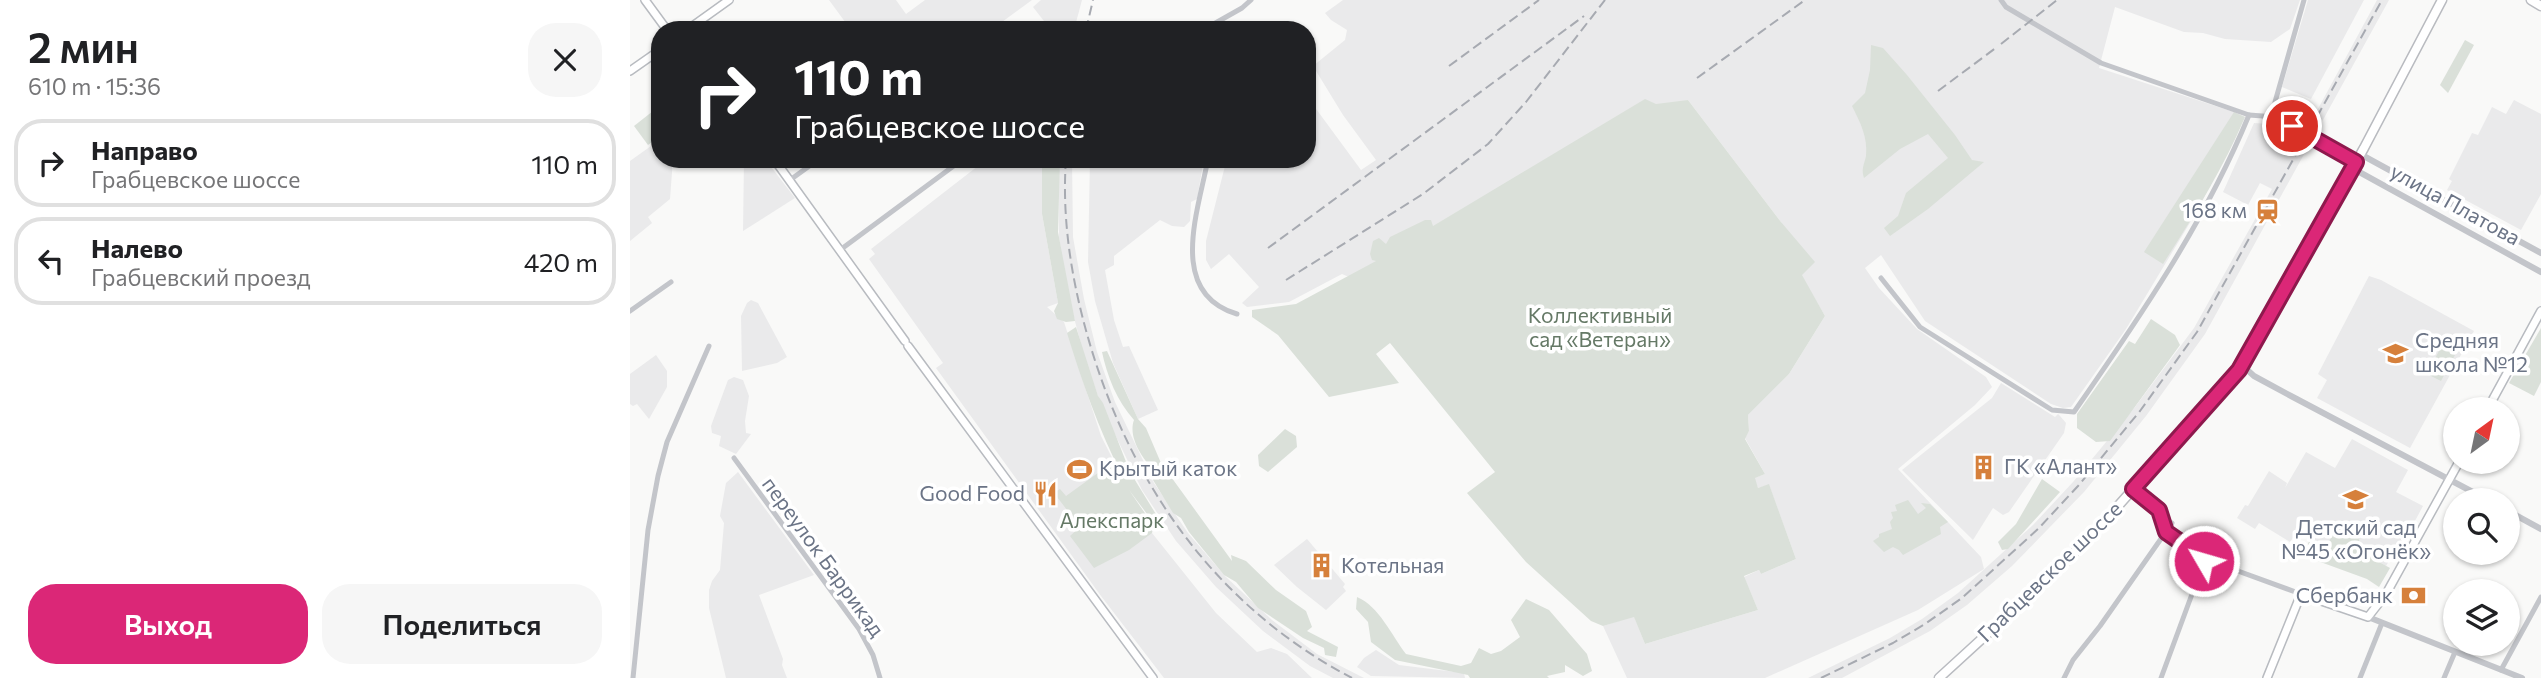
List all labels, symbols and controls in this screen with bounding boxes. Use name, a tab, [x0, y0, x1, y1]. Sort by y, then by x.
text: 2 мин	[28, 20, 139, 72]
button: close	[528, 23, 602, 97]
text: 110 m	[794, 45, 923, 105]
icon: right	[679, 49, 770, 140]
text: 610 m · 15:36	[28, 72, 161, 100]
pin	[2262, 96, 2322, 156]
text: Грабцевское шоссе	[794, 105, 1085, 145]
icon: arrive	[2273, 107, 2311, 145]
text: Направо	[91, 134, 198, 165]
icon: right	[32, 144, 70, 182]
text: 110 m	[531, 148, 598, 179]
street label: улица Платова	[2386, 158, 2525, 250]
text: Грабцевское шоссе	[91, 165, 300, 193]
place label: 168 км	[2182, 197, 2247, 222]
station icon: 168 км	[2253, 197, 2281, 225]
text: Налево	[91, 232, 183, 263]
icon: left	[32, 242, 70, 280]
text: 420 m	[524, 246, 598, 277]
text: Грабцевский проезд	[91, 263, 311, 291]
park label: Коллективный сад «Ветеран»	[1528, 302, 1672, 351]
place label: Средняя школа №12	[2415, 327, 2528, 376]
school or university icon: Средняя школа №12	[2381, 339, 2409, 367]
north arrow	[2443, 397, 2520, 474]
map controls	[2443, 397, 2520, 656]
building icon: ГК «Алант»	[1970, 453, 1998, 481]
place label: ГК «Алант»	[2004, 453, 2117, 478]
sports icon: Крытый каток	[1065, 455, 1093, 483]
place label: Крытый каток	[1099, 455, 1237, 480]
street label: переулок Баррикад	[758, 471, 891, 641]
place label: Good Food	[920, 480, 1025, 505]
restaurant icon: Good Food	[1031, 480, 1059, 508]
school or university icon: Детский сад №45 «Огонёк»	[2342, 485, 2370, 513]
button: search	[2443, 488, 2520, 565]
street label: Грабцевское шоссе	[1972, 496, 2126, 646]
park label: Алекспарк	[1059, 507, 1165, 532]
place label: Детский сад №45 «Огонёк»	[2281, 514, 2431, 563]
position arrow	[2167, 524, 2241, 598]
building icon: Котельная	[1307, 552, 1335, 580]
place label: Котельная	[1341, 552, 1444, 577]
button: layers	[2443, 579, 2520, 656]
place label: Сбербанк	[2296, 582, 2393, 607]
bank icon: Сбербанк	[2399, 582, 2427, 610]
button: Выход	[28, 584, 308, 664]
button: Поделиться	[322, 584, 602, 664]

